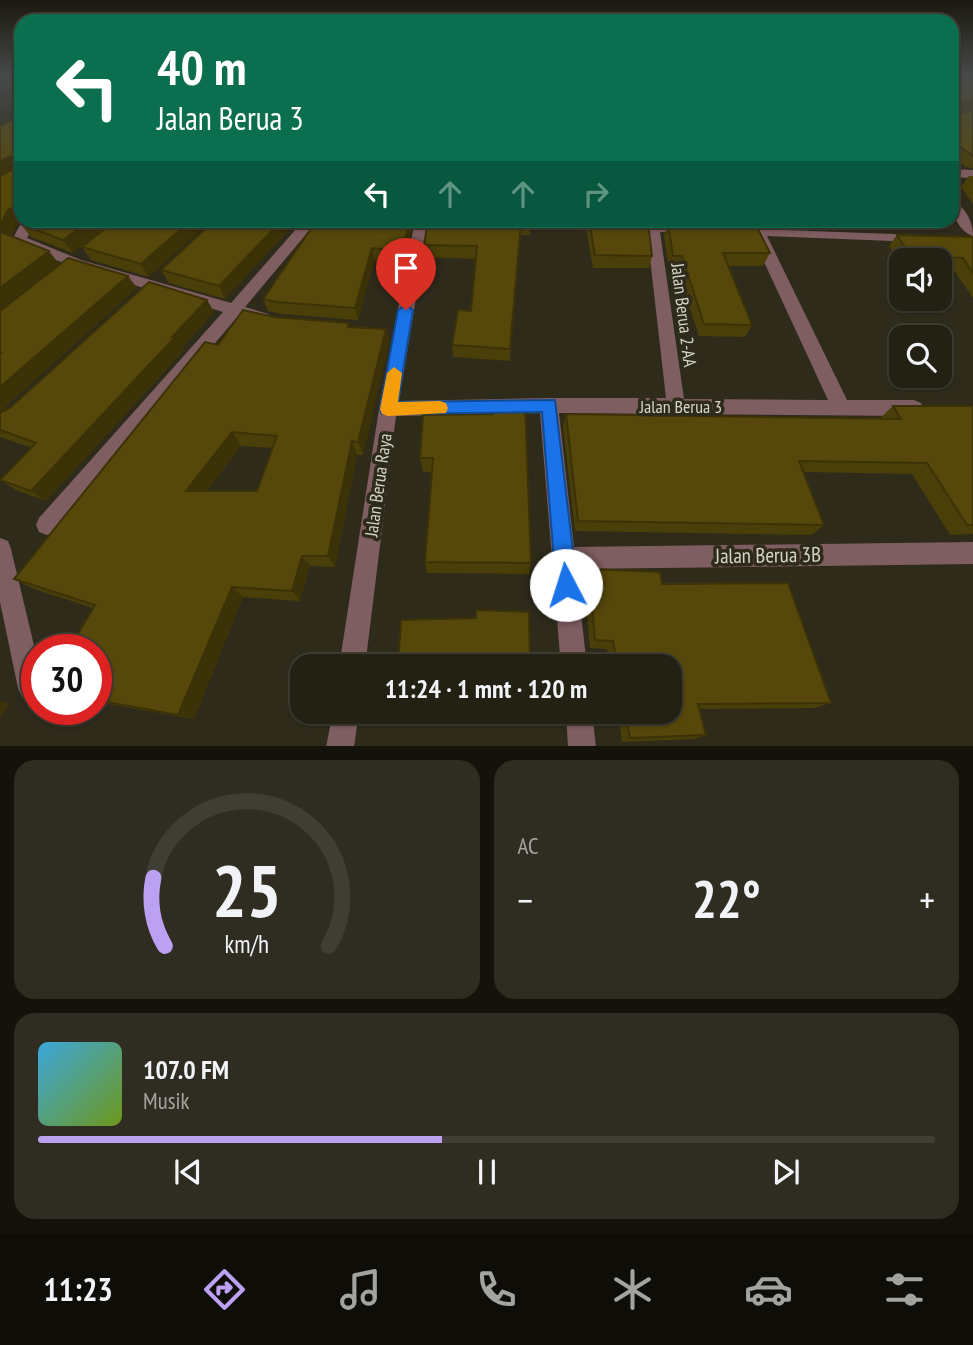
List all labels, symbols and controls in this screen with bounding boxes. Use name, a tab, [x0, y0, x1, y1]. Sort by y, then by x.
text: 40 m	[157, 35, 246, 99]
icon: left	[42, 42, 133, 133]
text: Jalan Berua 3	[157, 97, 304, 139]
icon: left	[358, 175, 396, 213]
icon: ahead	[431, 175, 469, 213]
icon: ahead	[504, 175, 542, 213]
icon: right	[577, 175, 615, 213]
pin	[376, 238, 436, 310]
map controls	[889, 248, 952, 388]
button: sound	[889, 248, 952, 311]
icon: arrive	[387, 249, 425, 287]
street label: Jalan Berua 2-AA	[666, 261, 702, 369]
button: search	[889, 325, 952, 388]
street label: Jalan Berua 3	[639, 395, 722, 418]
street label: Jalan Berua Raya	[359, 432, 397, 539]
street label: Jalan Berua 3B	[714, 541, 821, 569]
position arrow	[529, 548, 603, 622]
speed limit sign: 30	[21, 634, 112, 725]
text: 11:24 · 1 mnt · 120 m	[385, 672, 587, 705]
text: AC	[518, 831, 538, 860]
text: 25	[212, 842, 282, 936]
text: 22°	[692, 865, 761, 932]
text: −	[518, 875, 533, 924]
text: +	[919, 875, 935, 924]
text: km/h	[225, 927, 269, 959]
text: 107.0 FM	[143, 1053, 229, 1086]
text: Musik	[143, 1086, 189, 1115]
icon: previous	[169, 1153, 207, 1191]
icon: pause	[468, 1153, 506, 1191]
icon: next	[767, 1153, 805, 1191]
icon: directions	[200, 1265, 249, 1314]
icon: music	[336, 1265, 385, 1314]
icon: phone	[472, 1265, 521, 1314]
icon: climate	[608, 1265, 657, 1314]
icon: car	[744, 1265, 793, 1314]
icon: filters	[880, 1265, 929, 1314]
text: 11:23	[44, 1268, 113, 1310]

